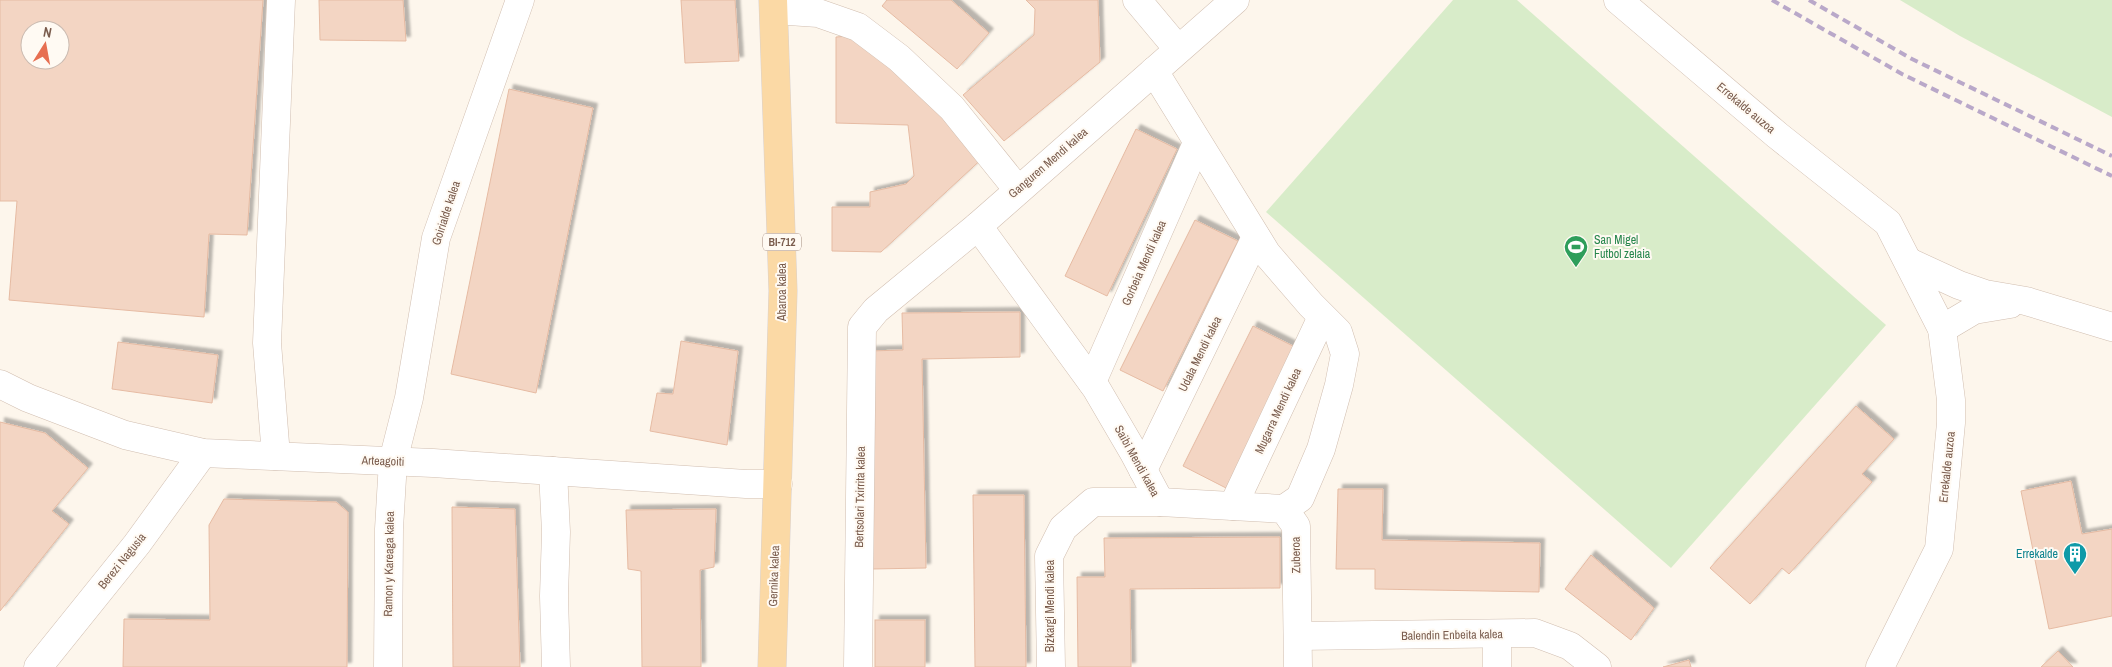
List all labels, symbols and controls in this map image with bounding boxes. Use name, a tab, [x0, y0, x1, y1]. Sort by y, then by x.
north arrow	[20, 20, 70, 70]
text: N	[42, 23, 53, 42]
street label: Errekalde auzoa	[1713, 79, 1779, 137]
street label: Ganguren Mendi kalea	[1005, 124, 1091, 202]
street label: Goirialde kalea	[428, 178, 464, 247]
street label: Gorbeia Mendi kalea	[1118, 217, 1170, 308]
place label: San Migel Futbol zelaia	[1594, 232, 1651, 262]
road number: BI-712	[763, 233, 801, 250]
sports icon: San Migel Futbol zelaia	[1563, 234, 1589, 268]
street label: Abaroa kalea	[774, 262, 790, 322]
street label: Udala Mendi kalea	[1175, 313, 1225, 394]
street label: Mugarra Mendi kalea	[1251, 365, 1305, 457]
street label: Saibi Mendi kalea	[1111, 422, 1163, 500]
street label: Errekalde auzoa	[1935, 430, 1959, 503]
street label: Bertsolari Txirrita kalea	[851, 446, 869, 548]
street label: Arteagoiti	[360, 452, 405, 470]
street label: Ramon y Kareaga kalea	[380, 511, 398, 617]
street label: Berezi Nagusia	[94, 529, 150, 592]
street label: Zuberoa	[1288, 536, 1304, 573]
building icon: Errekalde	[2062, 541, 2088, 575]
street label: Gernika kalea	[765, 545, 783, 607]
place label: Errekalde	[2016, 546, 2058, 562]
street label: Bizkargi Mendi kalea	[1042, 559, 1058, 652]
street label: Balendin Enbeita kalea	[1401, 626, 1504, 644]

